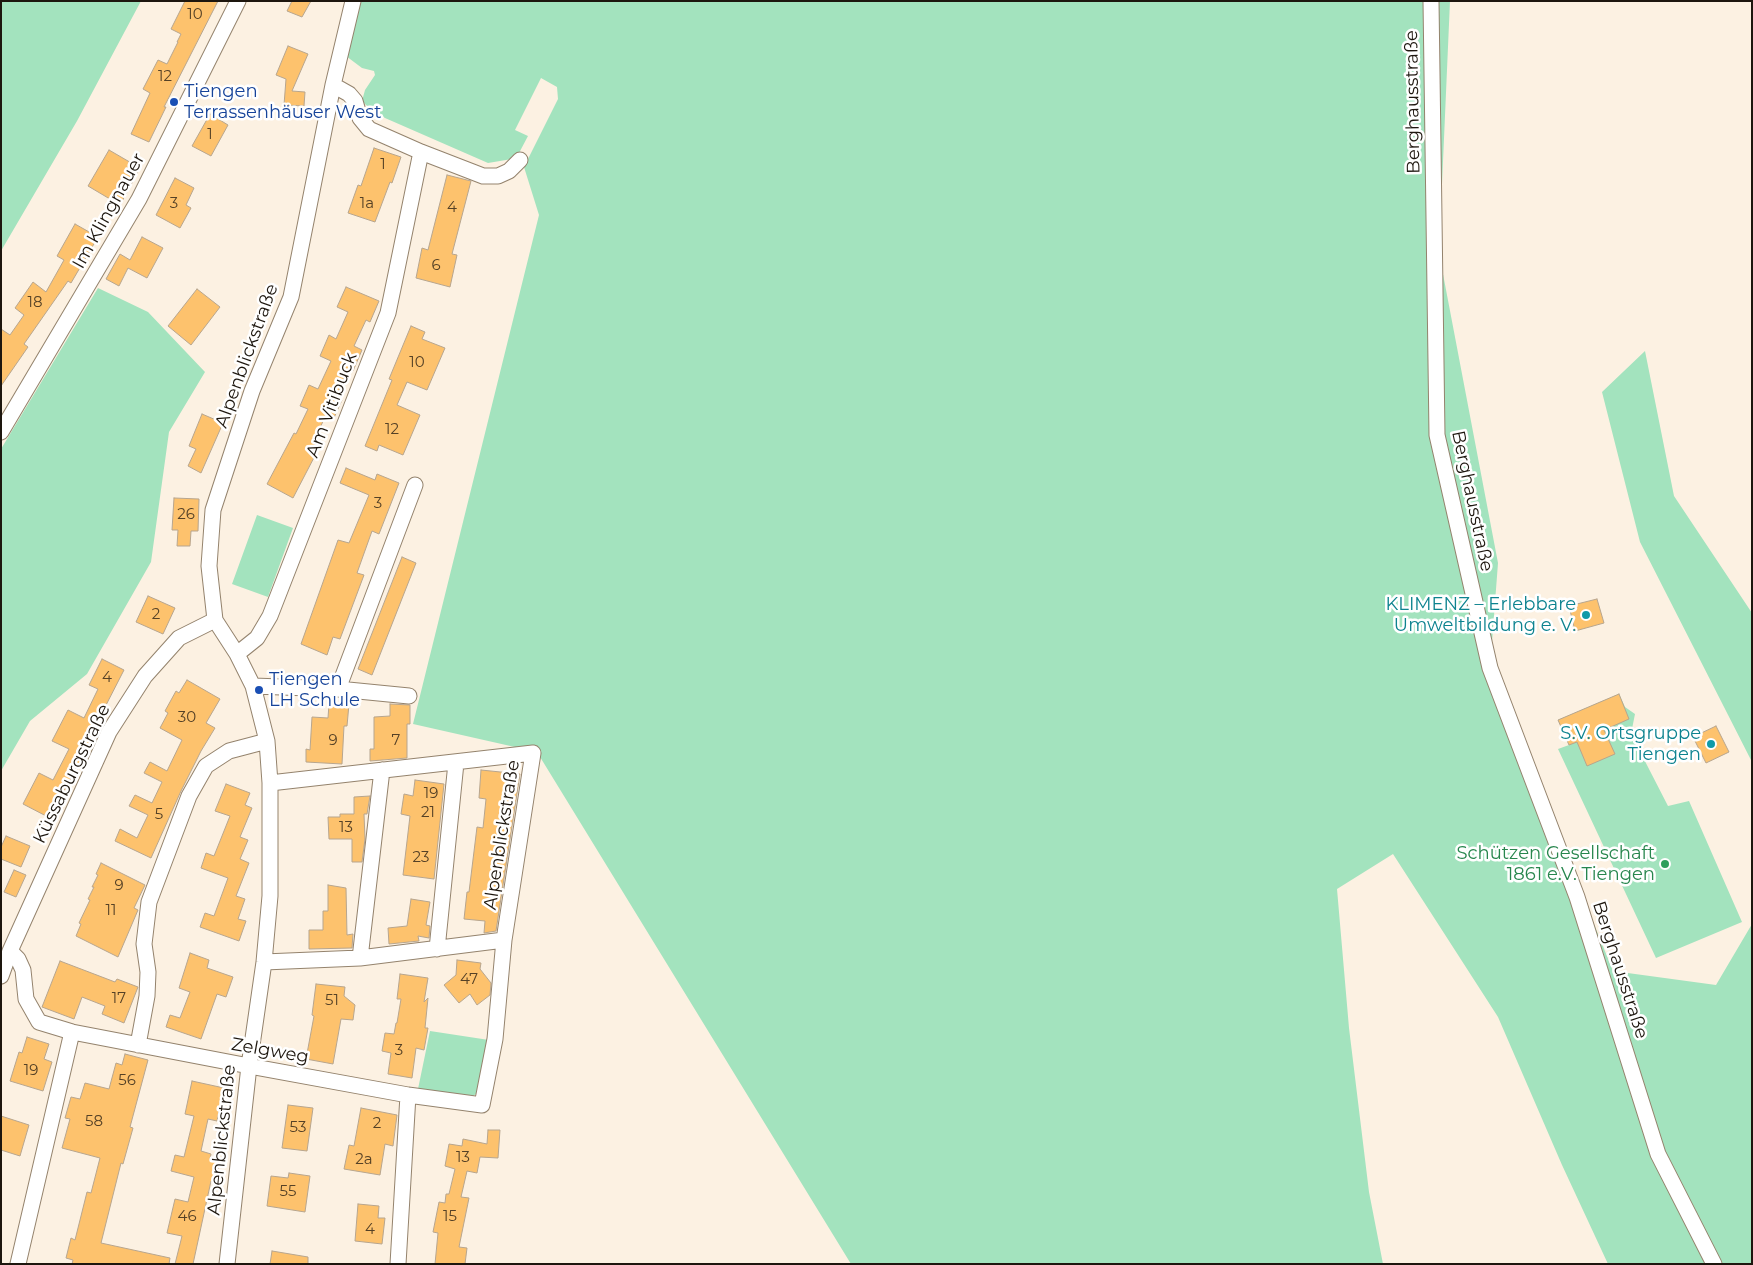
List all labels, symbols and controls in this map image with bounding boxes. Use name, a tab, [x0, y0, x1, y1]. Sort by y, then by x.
house number: 10	[187, 6, 203, 24]
street label: Berghausstraße	[1401, 30, 1425, 174]
house number: 12	[158, 68, 172, 86]
place label: Tiengen Terrassenhäuser West	[184, 81, 381, 124]
marker: Tiengen Terrassenhäuser West	[168, 96, 180, 108]
house number: 1	[207, 126, 213, 144]
street label: Im Klingnauer	[68, 149, 150, 273]
house number: 1	[380, 156, 386, 174]
house number: 3	[170, 195, 178, 213]
house number: 1a	[360, 195, 374, 213]
house number: 4	[447, 199, 457, 217]
house number: 6	[431, 257, 441, 275]
street label: Alpenblickstraße	[211, 281, 283, 431]
house number: 18	[28, 294, 42, 312]
street label: Am Vitibuck	[302, 349, 362, 461]
house number: 10	[409, 354, 425, 372]
house number: 12	[385, 421, 399, 439]
street label: Berghausstraße	[1447, 429, 1497, 573]
house number: 3	[374, 495, 382, 513]
house number: 26	[177, 506, 195, 524]
place label: KLIMENZ – Erlebbare Umweltbildung e. V.	[1385, 594, 1576, 636]
house number: 2	[152, 606, 160, 624]
marker: KLIMENZ – Erlebbare Umweltbildung e. V.	[1580, 609, 1592, 621]
house number: 4	[102, 669, 112, 687]
place label: Tiengen LH Schule	[269, 669, 360, 712]
marker: Tiengen LH Schule	[253, 684, 265, 696]
street label: Küssaburgstraße	[29, 701, 115, 847]
house number: 30	[178, 709, 196, 727]
place label: S.V. Ortsgruppe Tiengen	[1560, 723, 1701, 766]
house number: 9	[328, 732, 338, 750]
house number: 7	[392, 732, 400, 750]
marker: S.V. Ortsgruppe Tiengen	[1705, 738, 1717, 750]
street label: Alpenblickstraße	[479, 759, 525, 911]
house number: 19	[424, 785, 438, 803]
house number: 21	[421, 804, 435, 822]
house number: 5	[155, 806, 163, 824]
house number: 13	[339, 819, 353, 837]
place label: Schützen Gesellschaft 1861 e.V. Tiengen	[1456, 843, 1655, 886]
house number: 23	[413, 849, 429, 867]
marker: Schützen Gesellschaft 1861 e.V. Tiengen	[1659, 858, 1671, 870]
house number: 9	[114, 877, 124, 895]
street label: Berghausstraße	[1588, 898, 1652, 1042]
house number: 11	[106, 902, 116, 920]
house number: 47	[460, 971, 478, 989]
house number: 17	[112, 990, 126, 1008]
house number: 51	[325, 992, 339, 1010]
street label: Zelgweg	[230, 1034, 310, 1068]
house number: 3	[395, 1042, 403, 1060]
house number: 19	[24, 1062, 38, 1080]
street label: Alpenblickstraße	[203, 1064, 241, 1216]
house number: 56	[118, 1072, 136, 1090]
house number: 58	[85, 1113, 103, 1131]
house number: 2	[373, 1115, 381, 1133]
house number: 53	[290, 1119, 306, 1137]
house number: 13	[456, 1149, 470, 1167]
house number: 2a	[355, 1151, 373, 1169]
house number: 55	[280, 1183, 296, 1201]
house number: 46	[177, 1208, 197, 1226]
house number: 15	[443, 1208, 457, 1226]
house number: 4	[365, 1221, 375, 1239]

